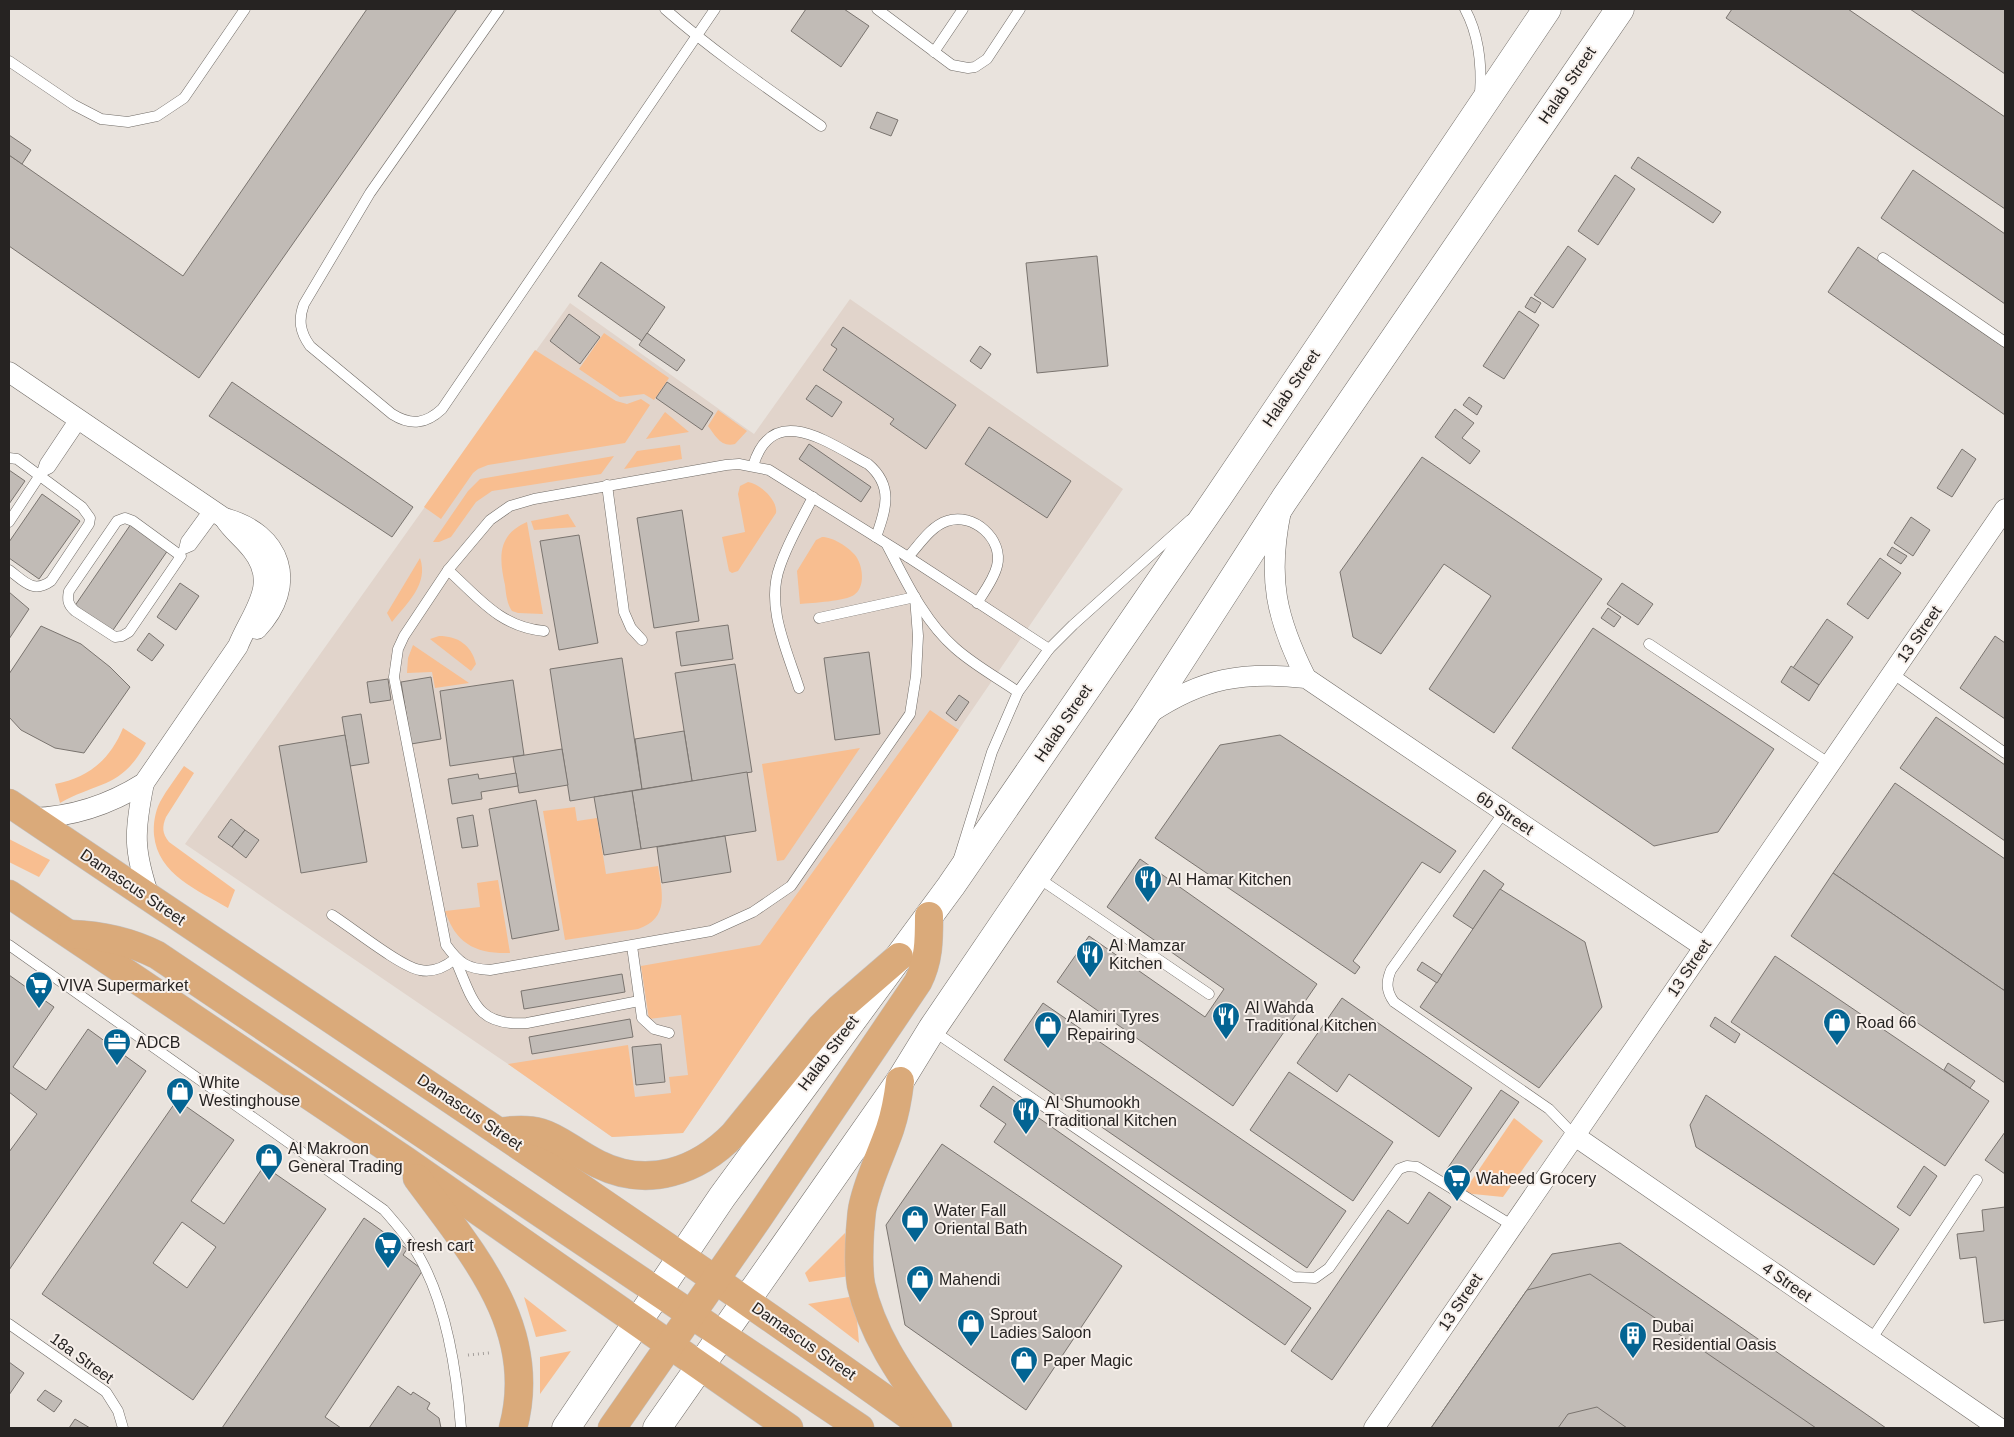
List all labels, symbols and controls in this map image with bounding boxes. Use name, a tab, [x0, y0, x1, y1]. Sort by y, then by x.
street label: Halab Street	[1535, 43, 1599, 127]
street label: Halab Street	[1259, 346, 1323, 430]
street label: 13 Street	[1893, 602, 1945, 665]
street label: Halab Street	[1031, 681, 1095, 765]
street label: 6b Street	[1473, 788, 1537, 839]
street label: Damascus Street	[77, 846, 189, 929]
restaurant icon: Al Hamar Kitchen	[1133, 864, 1163, 903]
place label: Al Hamar Kitchen	[1167, 871, 1292, 888]
street label: 13 Street	[1664, 936, 1715, 1000]
place label: Al Mamzar Kitchen	[1109, 937, 1186, 972]
restaurant icon: Al Mamzar Kitchen	[1075, 939, 1105, 978]
supermarket icon: VIVA Supermarket	[24, 970, 54, 1009]
place label: VIVA Supermarket	[58, 977, 189, 994]
place label: Al Wahda Traditional Kitchen	[1245, 999, 1377, 1034]
restaurant icon: Al Wahda Traditional Kitchen	[1211, 1001, 1241, 1040]
shop icon: Road 66	[1822, 1007, 1852, 1046]
place label: Alamiri Tyres Repairing	[1067, 1008, 1159, 1043]
shop icon: Alamiri Tyres Repairing	[1033, 1010, 1063, 1049]
street label: Halab Street	[794, 1012, 862, 1094]
place label: Road 66	[1856, 1014, 1917, 1031]
office icon: ADCB	[102, 1027, 132, 1066]
place label: ADCB	[136, 1034, 180, 1051]
street label: Damascus Street	[414, 1071, 526, 1154]
place label: White Westinghouse	[199, 1074, 300, 1109]
shop icon: White Westinghouse	[165, 1076, 195, 1115]
place label: Al Shumookh Traditional Kitchen	[1045, 1094, 1177, 1129]
restaurant icon: Al Shumookh Traditional Kitchen	[1011, 1096, 1041, 1135]
place label: Al Makroon General Trading	[288, 1140, 403, 1175]
shop icon: Al Makroon General Trading	[254, 1142, 284, 1181]
supermarket icon: Waheed Grocery	[1442, 1163, 1472, 1202]
place label: Waheed Grocery	[1476, 1170, 1596, 1187]
place label: Water Fall Oriental Bath	[934, 1202, 1027, 1237]
shop icon: Water Fall Oriental Bath	[900, 1204, 930, 1243]
supermarket icon: fresh cart	[373, 1230, 403, 1269]
place label: fresh cart	[407, 1237, 474, 1254]
street label: 4 Street	[1759, 1259, 1815, 1305]
shop icon: Mahendi	[905, 1264, 935, 1303]
street label: 13 Street	[1435, 1270, 1486, 1334]
place label: Mahendi	[939, 1271, 1000, 1288]
street label: Damascus Street	[749, 1299, 860, 1383]
place label: Sprout Ladies Saloon	[990, 1306, 1091, 1341]
shop icon: Sprout Ladies Saloon	[956, 1308, 986, 1347]
place label: Dubai Residential Oasis	[1652, 1318, 1777, 1353]
building icon: Dubai Residential Oasis	[1618, 1320, 1648, 1359]
street label: 18a Street	[47, 1329, 117, 1387]
shop icon: Paper Magic	[1009, 1345, 1039, 1384]
place label: Paper Magic	[1043, 1352, 1133, 1369]

